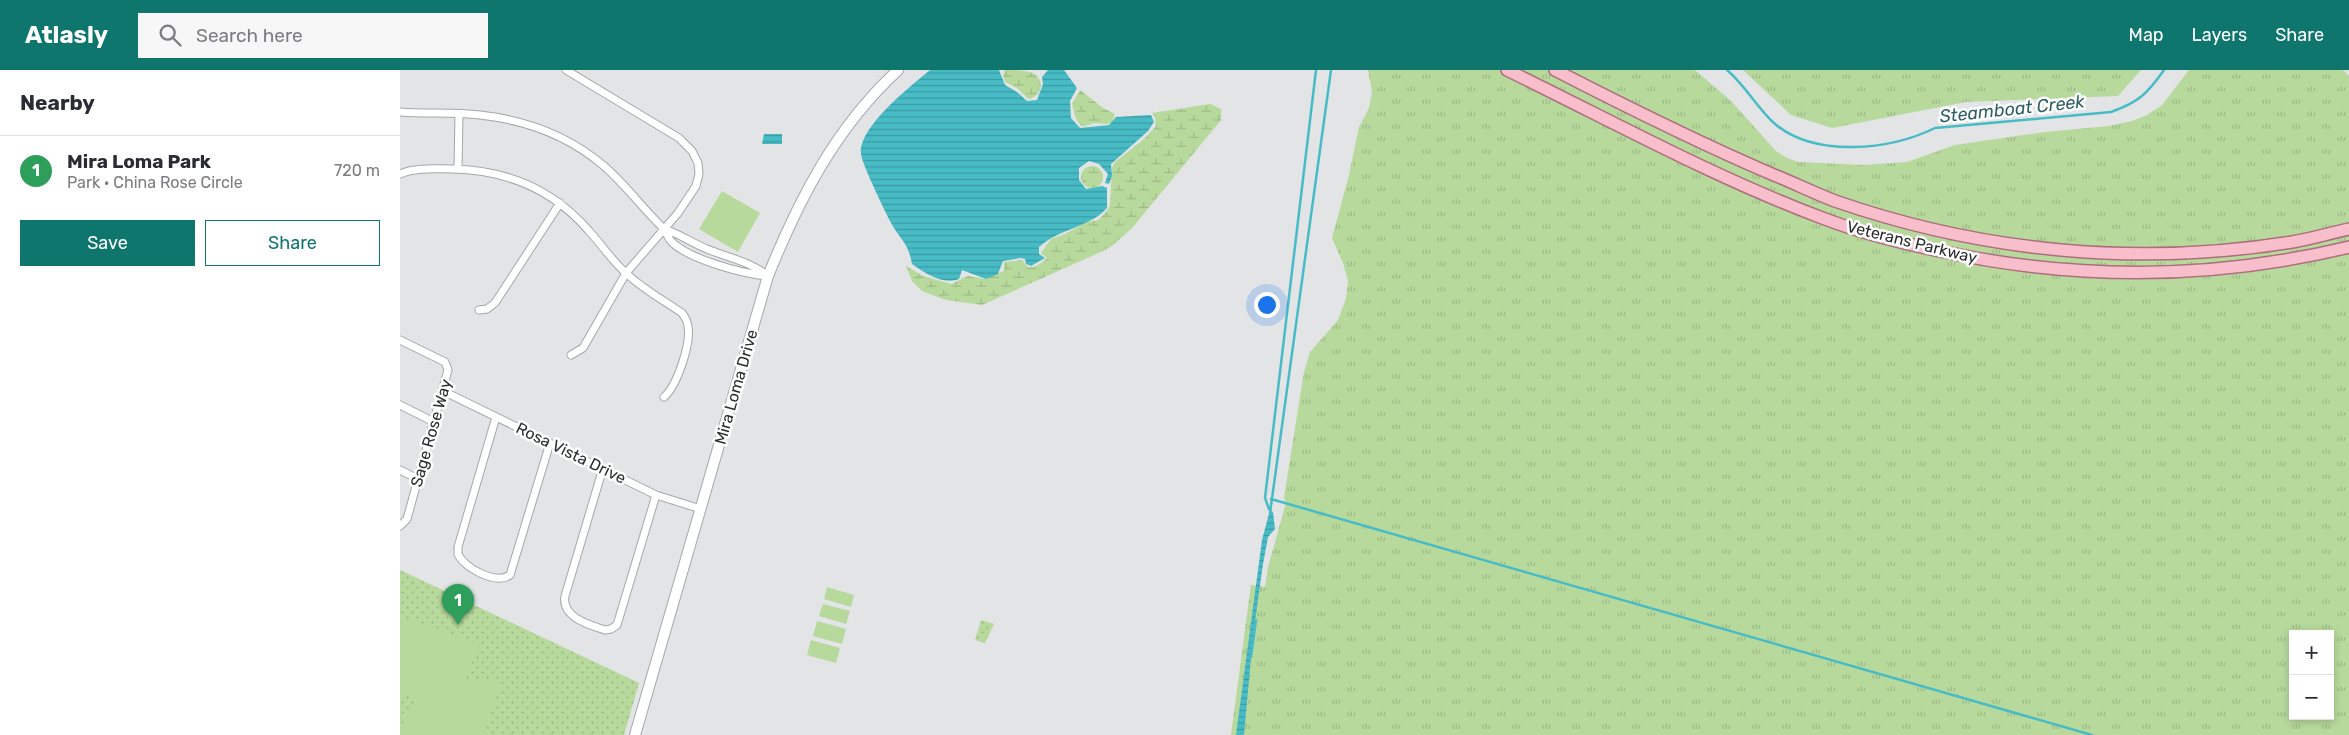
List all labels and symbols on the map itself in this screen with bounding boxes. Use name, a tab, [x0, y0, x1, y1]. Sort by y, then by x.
water label: Steamboat Creek	[1938, 90, 2086, 128]
street label: Veterans Parkway	[1845, 217, 1979, 267]
your location	[1254, 292, 1280, 318]
street label: Mira Loma Drive	[710, 327, 762, 447]
street label: Sage Rose Way	[406, 377, 456, 489]
street label: Rosa Vista Drive	[513, 418, 629, 488]
pin: 1	[442, 584, 474, 625]

